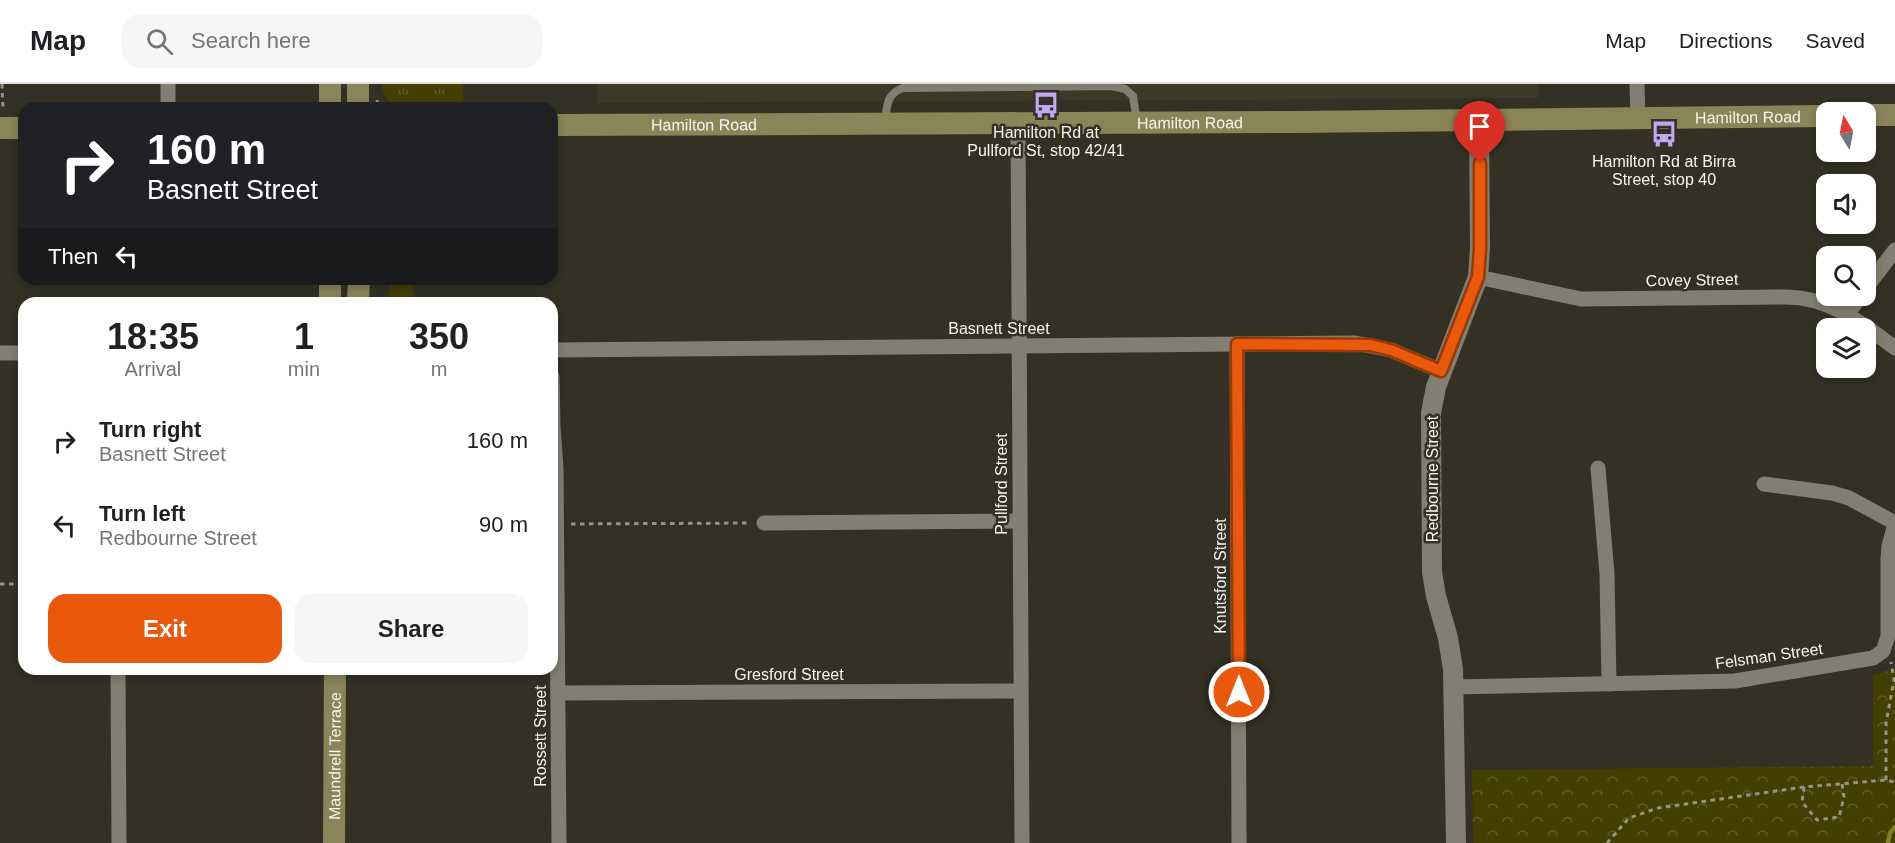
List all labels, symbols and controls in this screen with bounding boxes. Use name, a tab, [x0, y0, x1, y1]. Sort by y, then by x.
search box	[122, 14, 542, 68]
text: Map	[30, 25, 86, 56]
icon: search	[143, 25, 176, 58]
text: Search here	[191, 28, 311, 53]
text: Map	[1605, 29, 1646, 52]
text: Directions	[1679, 29, 1772, 52]
text: Saved	[1805, 29, 1865, 52]
bus stop icon: Hamilton Rd at Pullford St, stop 42/41	[1031, 90, 1061, 120]
pin	[1454, 101, 1505, 163]
north arrow	[1816, 102, 1876, 162]
map controls	[1816, 102, 1876, 378]
street label: Hamilton Road	[1695, 108, 1801, 126]
icon: arrive	[1463, 110, 1496, 143]
street label: Hamilton Road	[1137, 114, 1243, 131]
street label: Hamilton Road	[651, 116, 757, 133]
bus stop icon: Hamilton Rd at Birra Street, stop 40	[1649, 119, 1679, 149]
place label: Hamilton Rd at Pullford St, stop 42/41	[967, 124, 1125, 159]
icon: right	[48, 126, 126, 204]
text: 160 m	[147, 126, 266, 173]
place label: Hamilton Rd at Birra Street, stop 40	[1592, 153, 1736, 188]
button: sound	[1816, 174, 1876, 234]
text: Basnett Street	[147, 175, 318, 205]
icon: left	[110, 240, 143, 273]
text: Then	[48, 244, 98, 269]
button: search	[1816, 246, 1876, 306]
street label: Covey Street	[1646, 271, 1739, 289]
text: 18:35	[107, 316, 199, 357]
text: 1	[294, 316, 314, 357]
text: 350	[409, 316, 469, 357]
button: layers	[1816, 318, 1876, 378]
street label: Basnett Street	[948, 320, 1050, 337]
text: Arrival	[125, 358, 181, 380]
text: min	[288, 358, 320, 380]
text: m	[431, 358, 447, 380]
street label: Redbourne Street	[1424, 415, 1441, 542]
text: Turn right	[99, 417, 201, 442]
icon: right	[48, 425, 81, 458]
text: 160 m	[467, 428, 528, 453]
street label: Pullford Street	[993, 433, 1010, 535]
text: Basnett Street	[99, 443, 226, 465]
text: Turn left	[99, 501, 185, 526]
icon: left	[48, 509, 81, 542]
text: 90 m	[479, 512, 528, 537]
street label: Knutsford Street	[1212, 518, 1229, 634]
text: Redbourne Street	[99, 527, 257, 549]
button: Exit	[48, 594, 282, 663]
button: Share	[294, 594, 528, 663]
street label: Felsman Street	[1714, 640, 1824, 672]
position arrow	[1207, 660, 1271, 724]
street label: Gresford Street	[734, 666, 844, 683]
street label: Rossett Street	[532, 685, 549, 787]
street label: Maundrell Terrace	[326, 692, 343, 820]

